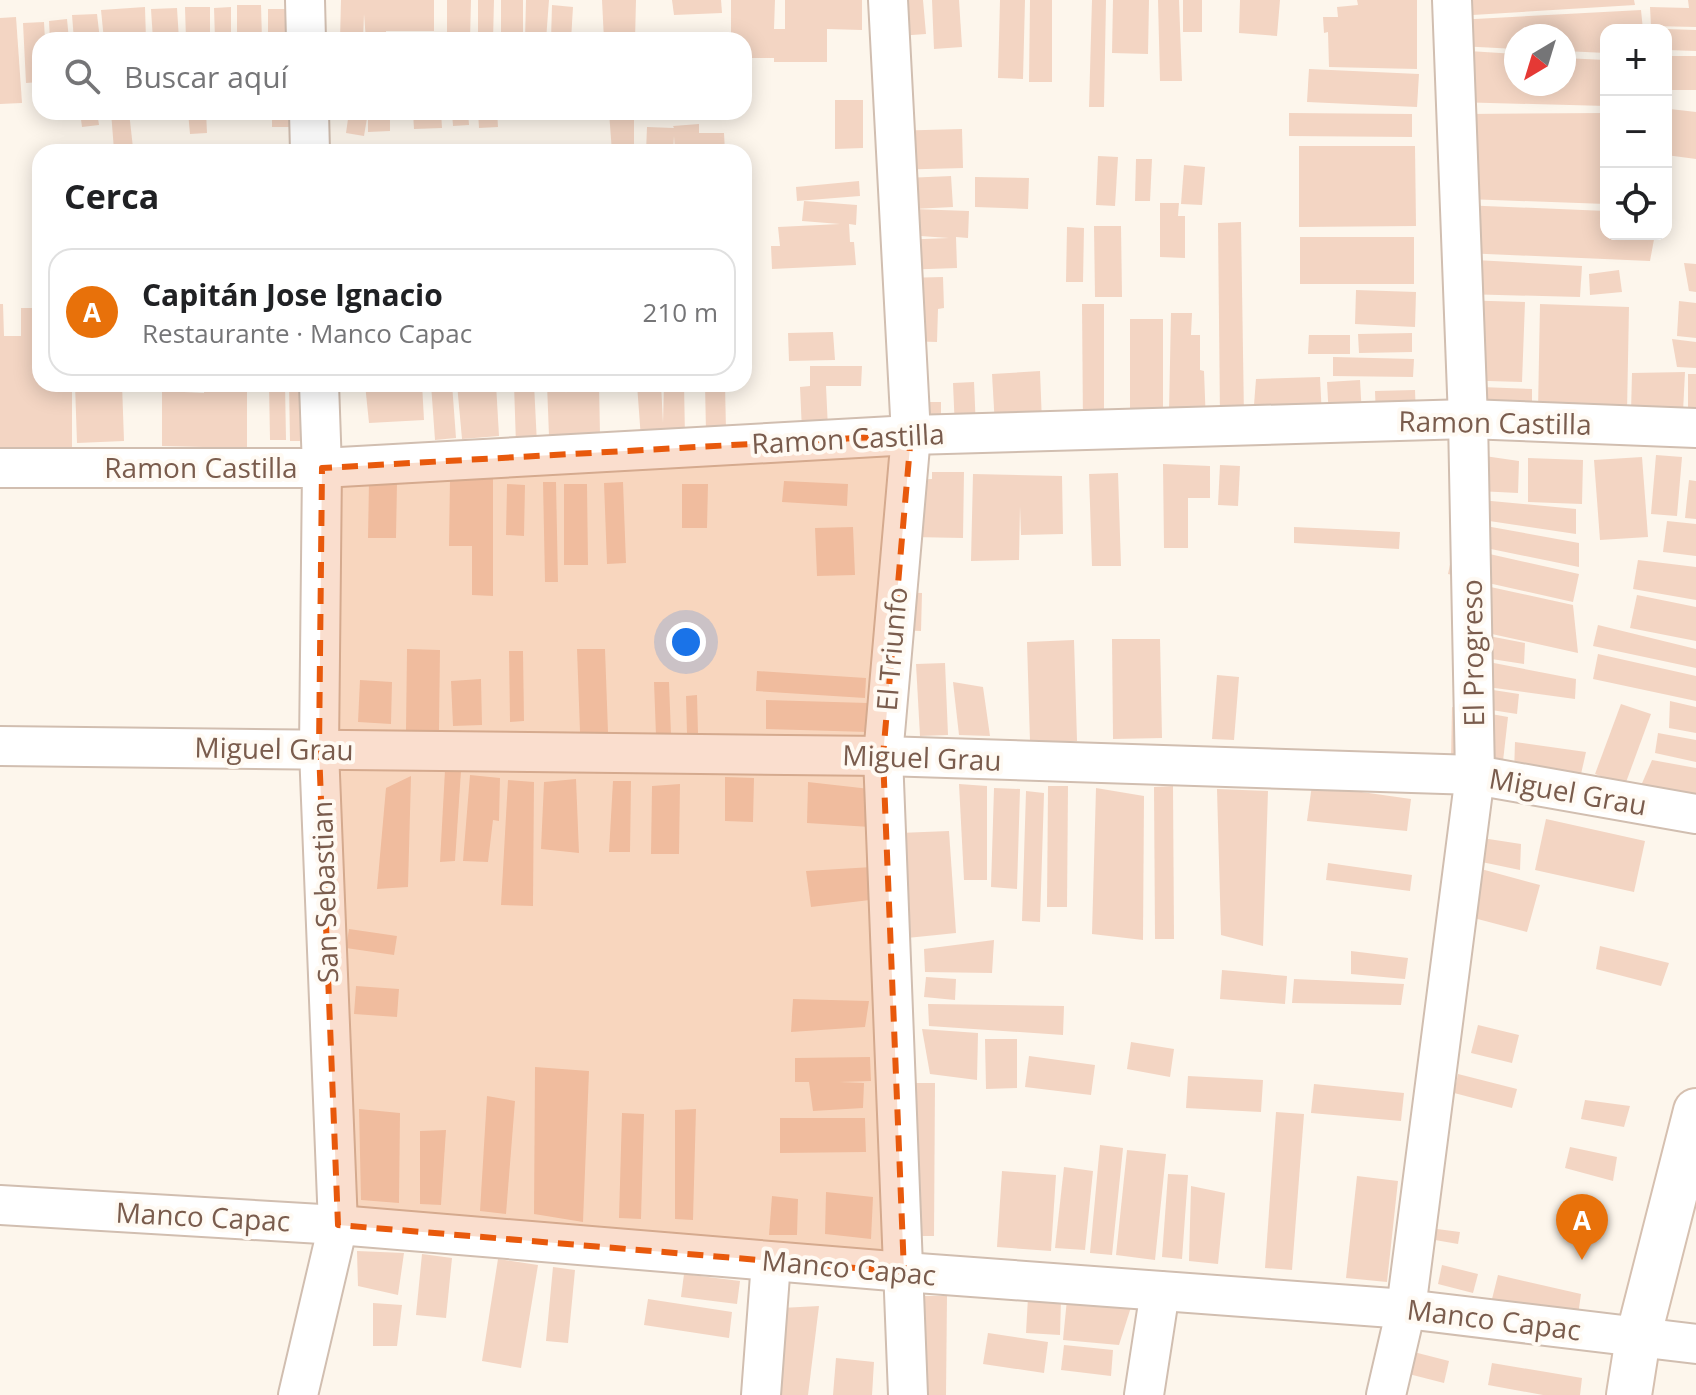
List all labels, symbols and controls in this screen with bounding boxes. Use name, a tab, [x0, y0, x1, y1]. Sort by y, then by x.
north arrow	[1504, 24, 1576, 96]
map controls	[1600, 24, 1672, 240]
button: +	[1600, 24, 1672, 96]
search box	[32, 32, 752, 120]
icon: search	[60, 54, 104, 98]
text: Buscar aquí	[124, 56, 288, 97]
button: −	[1600, 96, 1672, 168]
button: locate	[1600, 168, 1672, 240]
text: Cerca	[64, 173, 159, 219]
text: Capitán Jose Ignacio	[142, 274, 443, 315]
text: A	[83, 294, 101, 330]
text: 210 m	[643, 294, 718, 330]
text: Restaurante · Manco Capac	[142, 315, 472, 351]
street label: Ramon Castilla	[1398, 401, 1592, 443]
street label: Ramon Castilla	[750, 414, 945, 462]
street label: Ramon Castilla	[104, 448, 298, 486]
street label: El Progreso	[1452, 579, 1492, 727]
street label: El Triunfo	[867, 585, 915, 713]
your location	[666, 622, 706, 662]
street label: Miguel Grau	[194, 728, 354, 768]
street label: Miguel Grau	[842, 735, 1002, 779]
street label: Miguel Grau	[1486, 758, 1650, 824]
street label: San Sebastian	[302, 800, 346, 984]
street label: Manco Capac	[115, 1192, 291, 1240]
pin: A	[1556, 1194, 1608, 1260]
street label: Manco Capac	[760, 1240, 938, 1294]
street label: Manco Capac	[1405, 1290, 1583, 1349]

